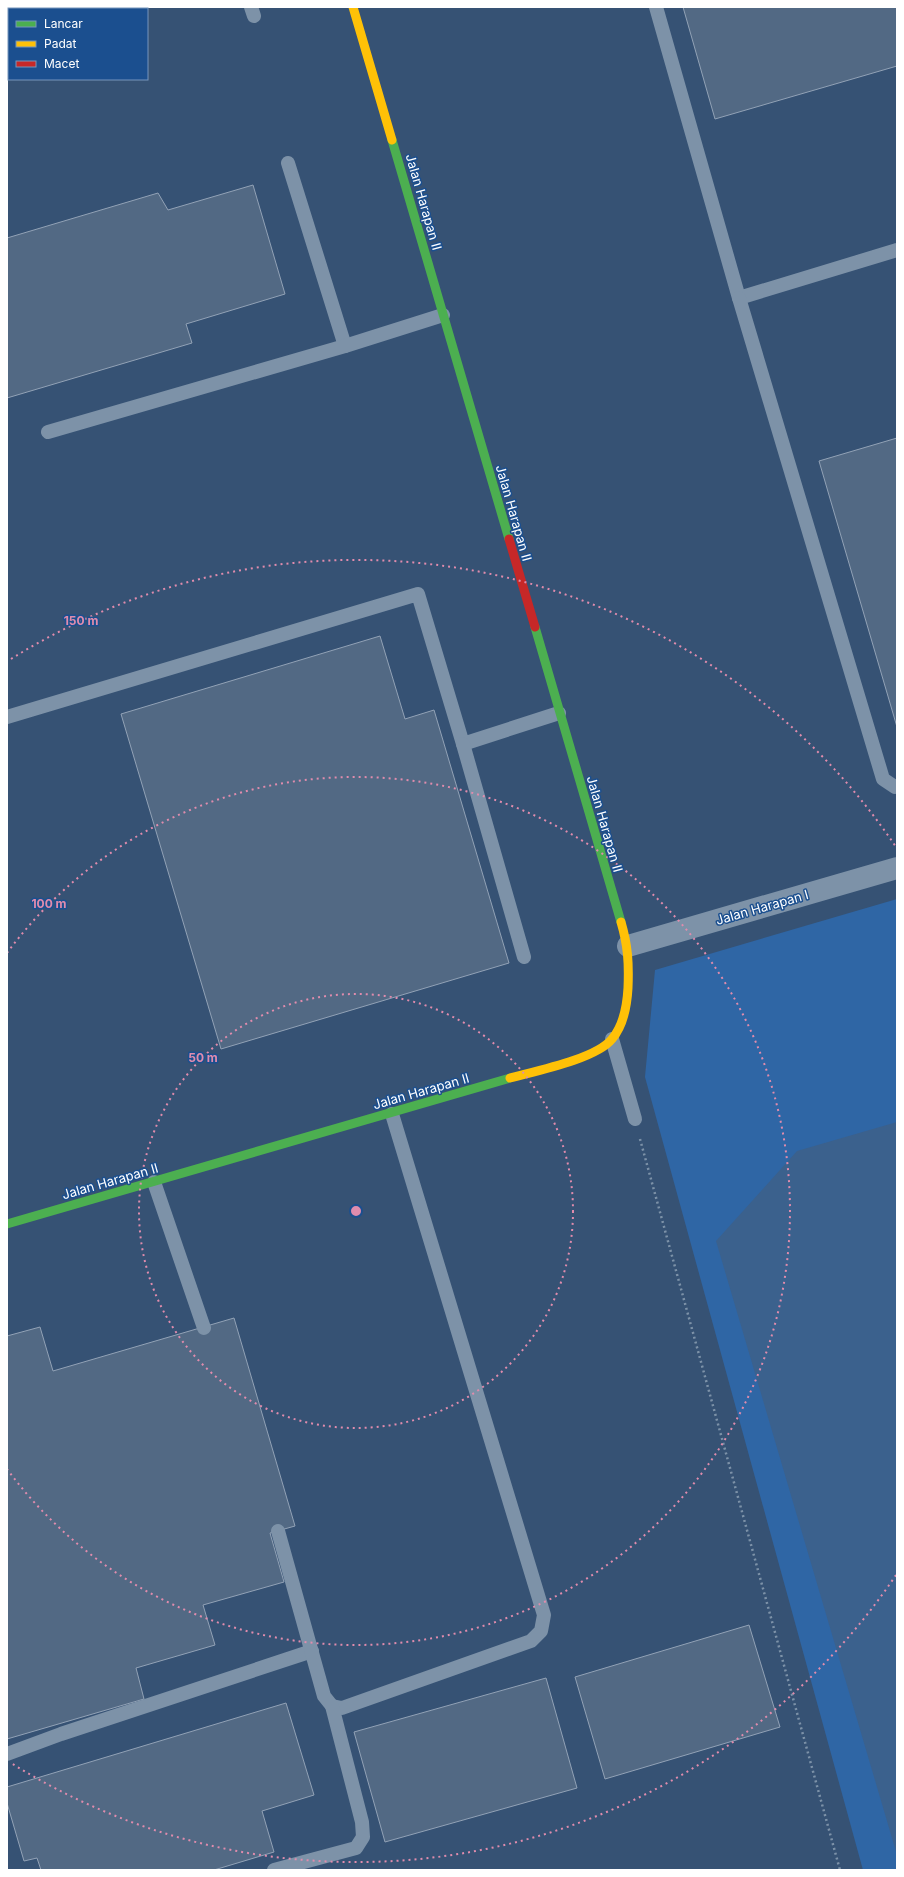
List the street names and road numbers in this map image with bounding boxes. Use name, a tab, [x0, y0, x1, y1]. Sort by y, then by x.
street label: Jalan Harapan II	[403, 152, 445, 252]
street label: Jalan Harapan II	[493, 463, 535, 563]
street label: Jalan Harapan II	[584, 774, 626, 874]
street label: Jalan Harapan I	[714, 886, 810, 928]
street label: Jalan Harapan II	[371, 1070, 471, 1112]
street label: Jalan Harapan II	[60, 1160, 160, 1202]

